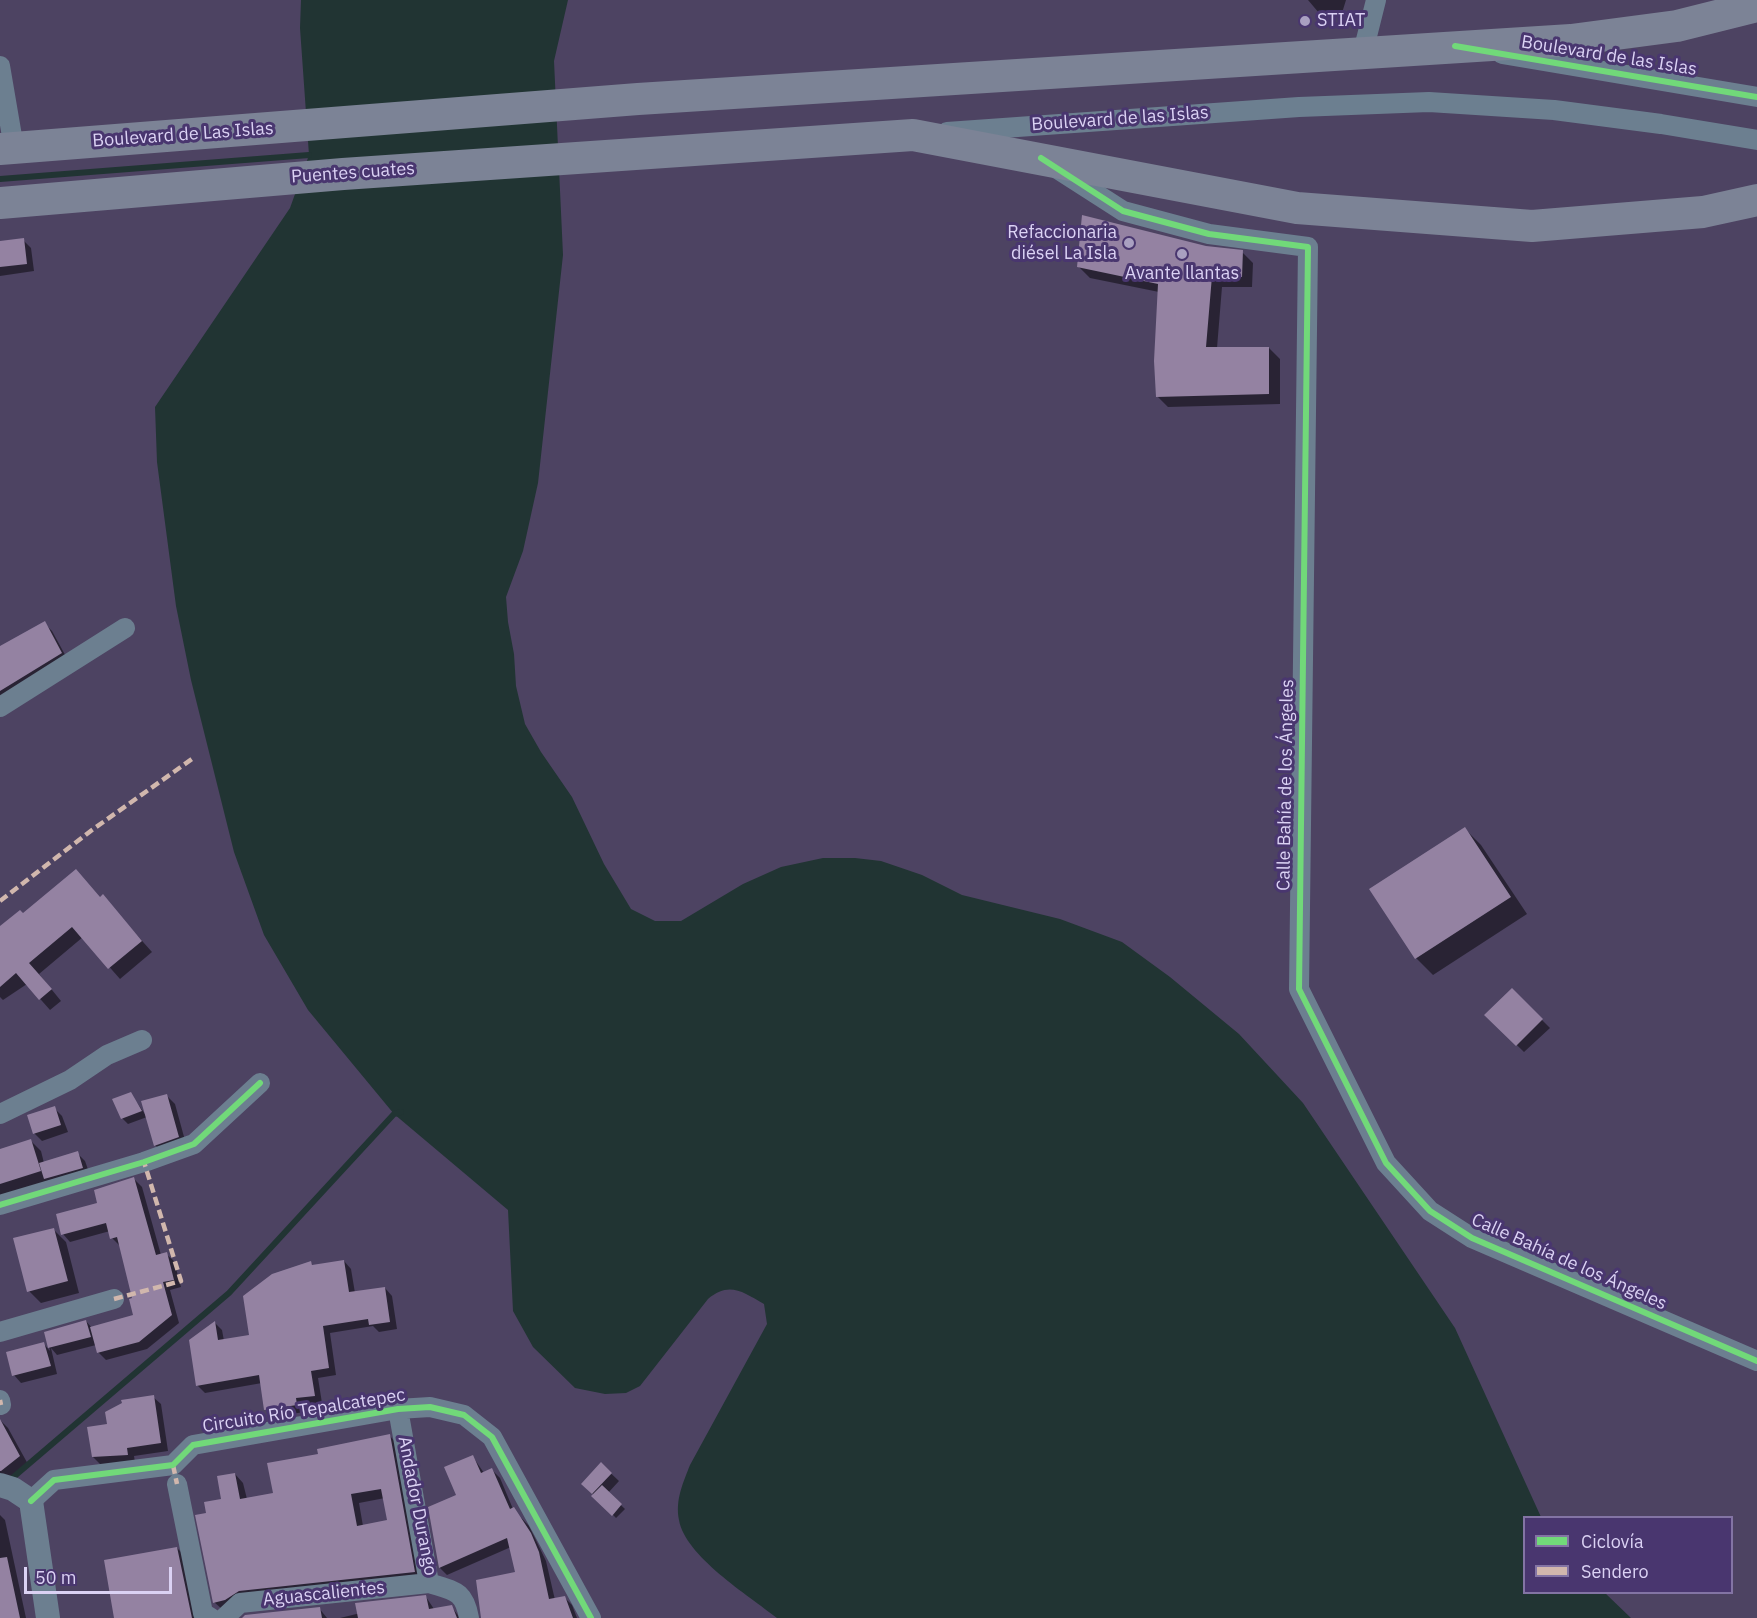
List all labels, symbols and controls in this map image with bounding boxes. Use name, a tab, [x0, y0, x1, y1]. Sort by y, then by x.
place label: STIAT	[1317, 10, 1365, 32]
marker: STIAT	[1298, 14, 1312, 28]
street label: Boulevard de las Islas	[1520, 31, 1698, 81]
street label: Boulevard de las Islas	[1031, 102, 1209, 136]
street label: Boulevard de Las Islas	[92, 118, 274, 152]
street label: Puentes cuates	[290, 158, 416, 188]
place label: Refaccionaria diésel La Isla	[1007, 222, 1117, 264]
marker: Refaccionaria diésel La Isla	[1122, 236, 1136, 250]
marker: Avante llantas	[1175, 247, 1189, 261]
place label: Avante llantas	[1125, 263, 1239, 285]
street label: Calle Bahía de los Ángeles	[1273, 679, 1299, 891]
street label: Calle Bahía de los Ángeles	[1468, 1209, 1670, 1315]
street label: Circuito Río Tepalcatepec	[201, 1384, 407, 1438]
street label: Andador Durango	[393, 1435, 441, 1577]
legend	[1523, 1516, 1733, 1594]
text: Ciclovía	[1581, 1530, 1644, 1553]
scale bar	[27, 1555, 176, 1593]
text: Sendero	[1581, 1560, 1648, 1583]
text: 50 m	[35, 1566, 77, 1589]
street label: Aguascalientes	[262, 1577, 386, 1611]

